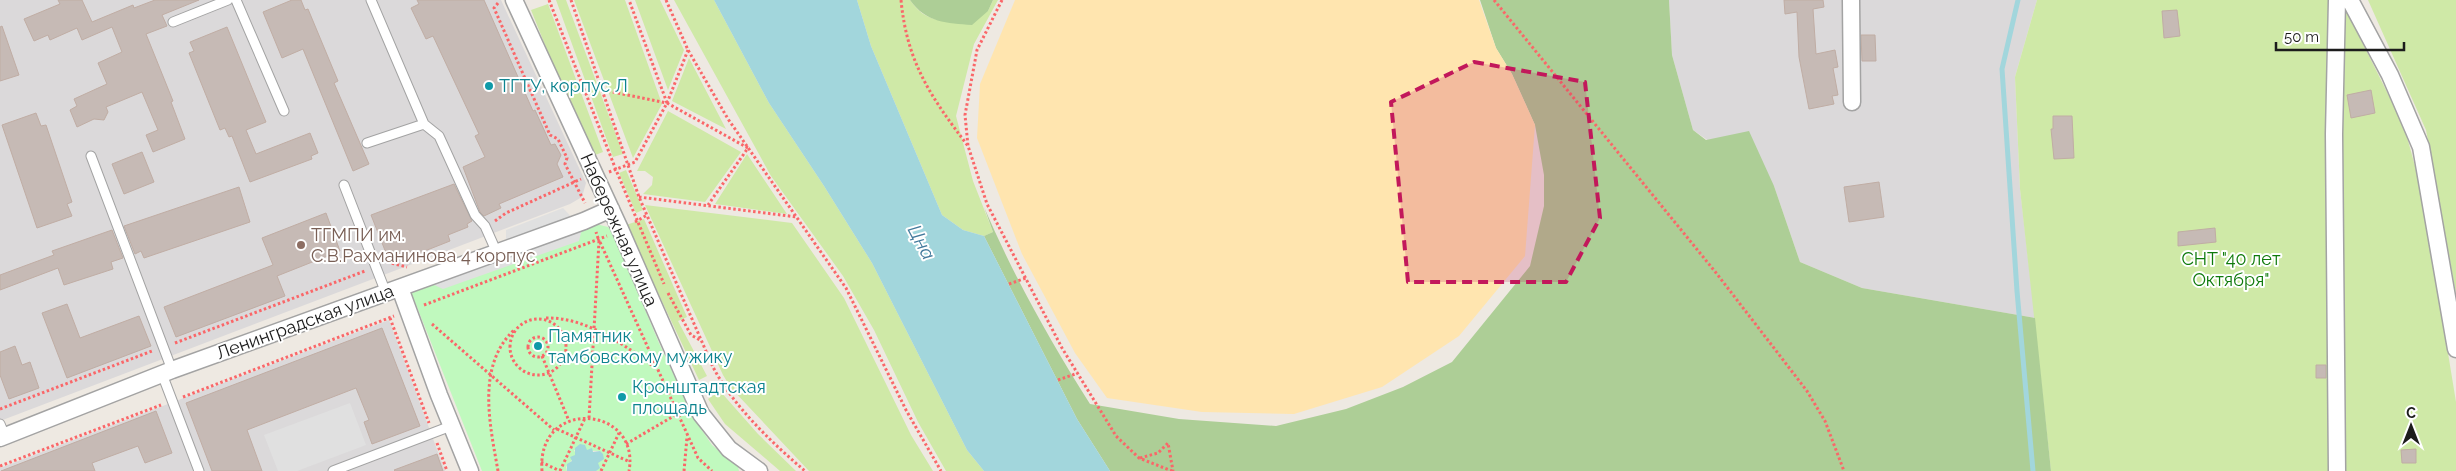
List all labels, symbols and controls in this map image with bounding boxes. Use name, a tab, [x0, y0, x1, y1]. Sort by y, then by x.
scale bar	[2276, 20, 2404, 52]
text: 50 m	[2284, 28, 2319, 46]
place label: ТГТУ, корпус Л	[499, 75, 628, 96]
marker: ТГТУ, корпус Л	[483, 80, 495, 92]
street label: Набережная улица	[576, 150, 663, 309]
water label: Цна	[904, 221, 940, 263]
place label: ТГМПИ им. С.В.Рахманинова 4 корпус	[311, 224, 536, 266]
marker: ТГМПИ им. С.В.Рахманинова 4 корпус	[295, 239, 307, 251]
park label: СНТ "40 лет Октября"	[2181, 248, 2281, 290]
street label: Ленинградская улица	[213, 280, 396, 363]
place label: Памятник тамбовскому мужику	[548, 325, 733, 367]
marker: Памятник тамбовскому мужику	[532, 340, 544, 352]
place label: Кронштадтская площадь	[632, 376, 766, 418]
marker: Кронштадтская площадь	[616, 391, 628, 403]
north arrow	[2386, 401, 2436, 451]
text: С	[2406, 405, 2416, 421]

